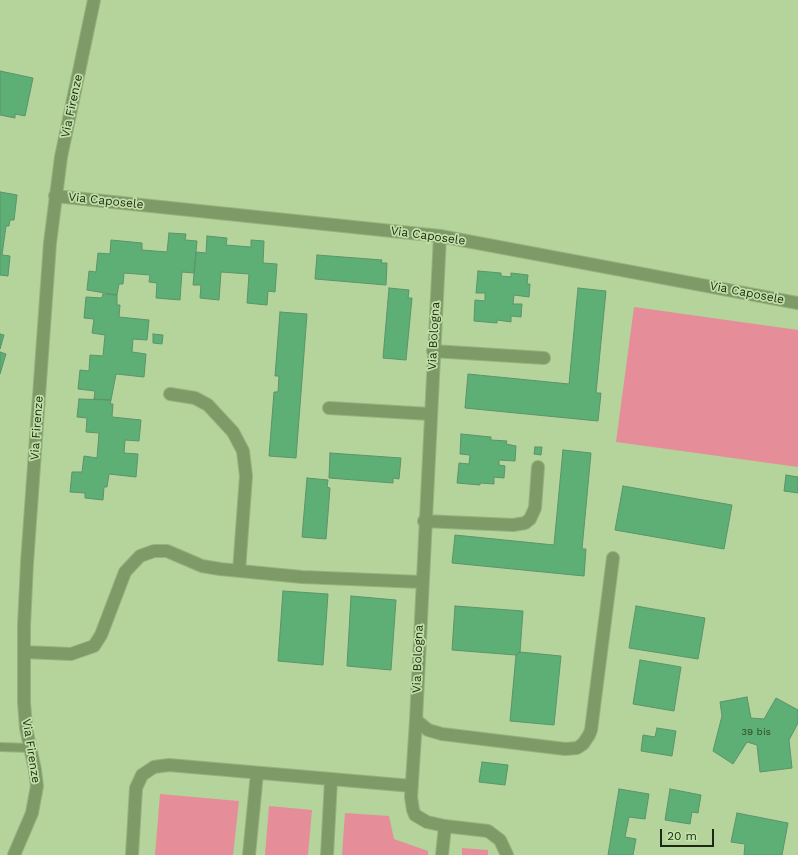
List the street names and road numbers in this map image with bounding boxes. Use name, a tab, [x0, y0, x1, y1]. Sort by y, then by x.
street label: Via Firenze	[58, 73, 86, 139]
street label: Via Caposele	[68, 190, 144, 212]
street label: Via Caposele	[390, 224, 466, 248]
street label: Via Caposele	[709, 279, 785, 307]
street label: Via Bologna	[425, 301, 443, 371]
street label: Via Firenze	[28, 395, 46, 461]
street label: Via Bologna	[410, 625, 426, 693]
street label: Via Firenze	[19, 718, 43, 784]

